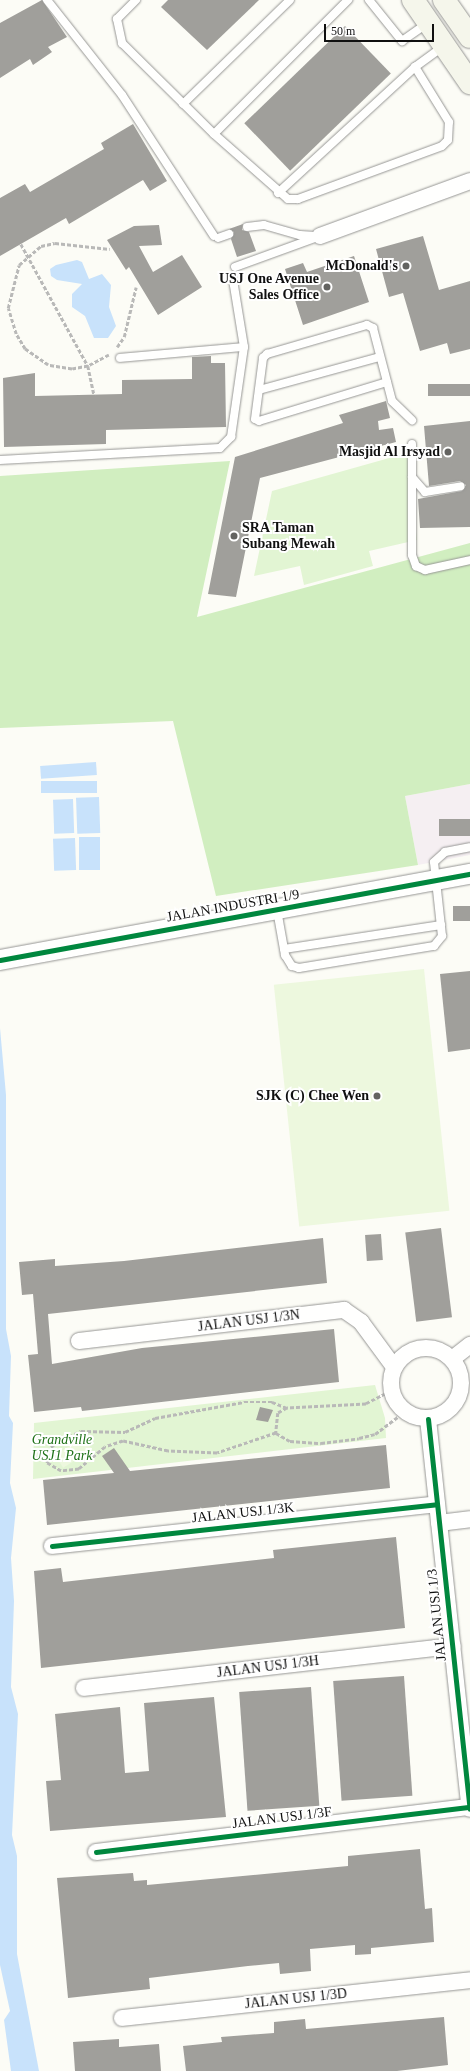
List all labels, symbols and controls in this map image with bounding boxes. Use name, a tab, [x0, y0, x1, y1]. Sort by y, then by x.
scale bar	[326, 16, 436, 42]
text: 50 m	[331, 24, 355, 38]
place label: McDonald's	[326, 258, 398, 274]
marker: McDonald's	[401, 261, 411, 271]
place label: USJ One Avenue Sales Office	[218, 271, 319, 304]
marker: USJ One Avenue Sales Office	[322, 282, 332, 292]
place label: Masjid Al Irsyad	[338, 444, 440, 460]
marker: Masjid Al Irsyad	[443, 447, 453, 457]
place label: SRA Taman Subang Mewah	[242, 520, 335, 552]
marker: SRA Taman Subang Mewah	[229, 531, 239, 541]
street label: JALAN INDUSTRI 1/9	[165, 886, 301, 926]
place label: SJK (C) Chee Wen	[256, 1088, 369, 1104]
marker: SJK (C) Chee Wen	[372, 1091, 382, 1101]
street label: JALAN USJ 1/3N	[197, 1306, 301, 1336]
park label: Grandville USJ1 Park	[31, 1432, 93, 1464]
street label: JALAN USJ 1/3K	[191, 1499, 295, 1527]
street label: JALAN USJ 1/3	[424, 1568, 450, 1662]
street label: JALAN USJ 1/3H	[216, 1652, 320, 1682]
street label: JALAN USJ 1/3F	[231, 1804, 333, 1832]
street label: JALAN USJ 1/3D	[244, 1985, 348, 2013]

